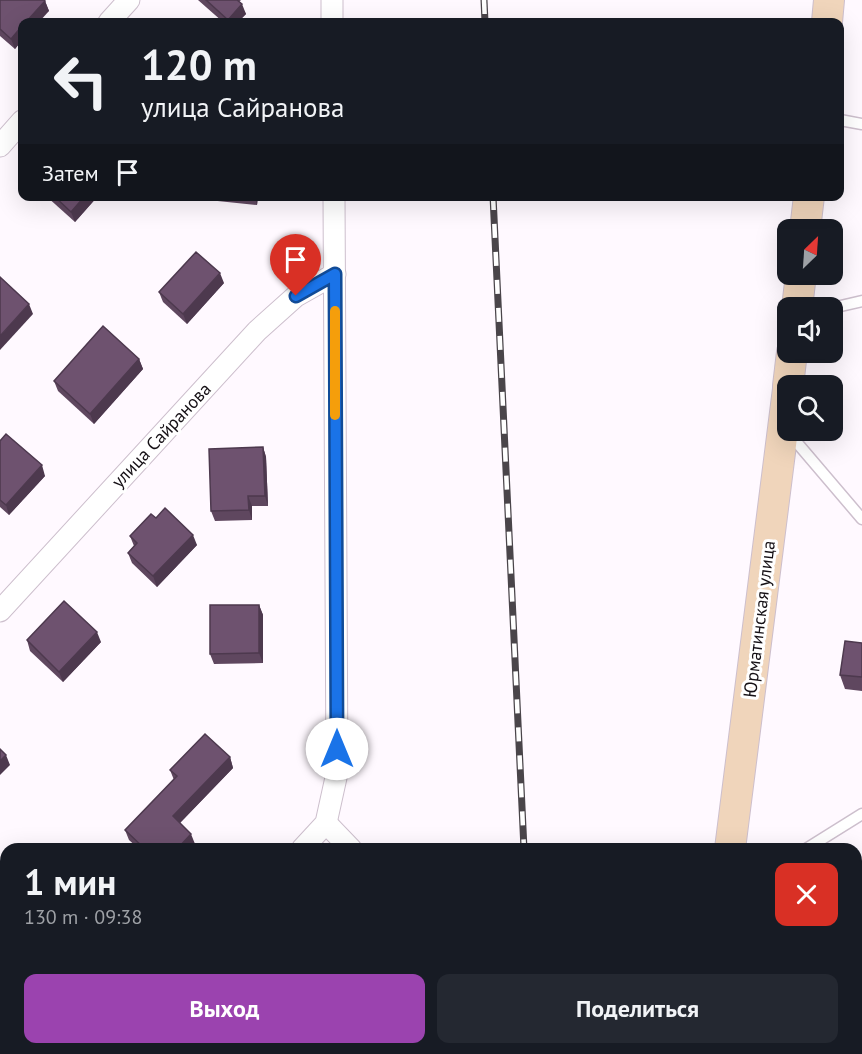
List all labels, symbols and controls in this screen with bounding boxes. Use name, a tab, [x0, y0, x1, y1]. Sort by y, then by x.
text: 120 m	[141, 37, 257, 92]
icon: left	[42, 42, 120, 120]
text: улица Сайранова	[141, 90, 344, 124]
icon: arrive	[111, 156, 144, 189]
text: Затем	[42, 159, 99, 187]
north arrow	[777, 219, 843, 285]
map controls	[777, 219, 843, 441]
pin	[270, 234, 321, 296]
icon: arrive	[279, 243, 312, 276]
button: sound	[777, 297, 843, 363]
button: search	[777, 375, 843, 441]
street label: улица Сайранова	[106, 378, 216, 492]
street label: Юрматинская улица	[738, 539, 780, 699]
position arrow	[305, 717, 369, 781]
text: 1 мин	[24, 858, 116, 905]
button: close	[775, 863, 838, 926]
text: 130 m · 09:38	[24, 904, 142, 930]
button: Выход	[24, 974, 425, 1043]
button: Поделиться	[437, 974, 838, 1043]

